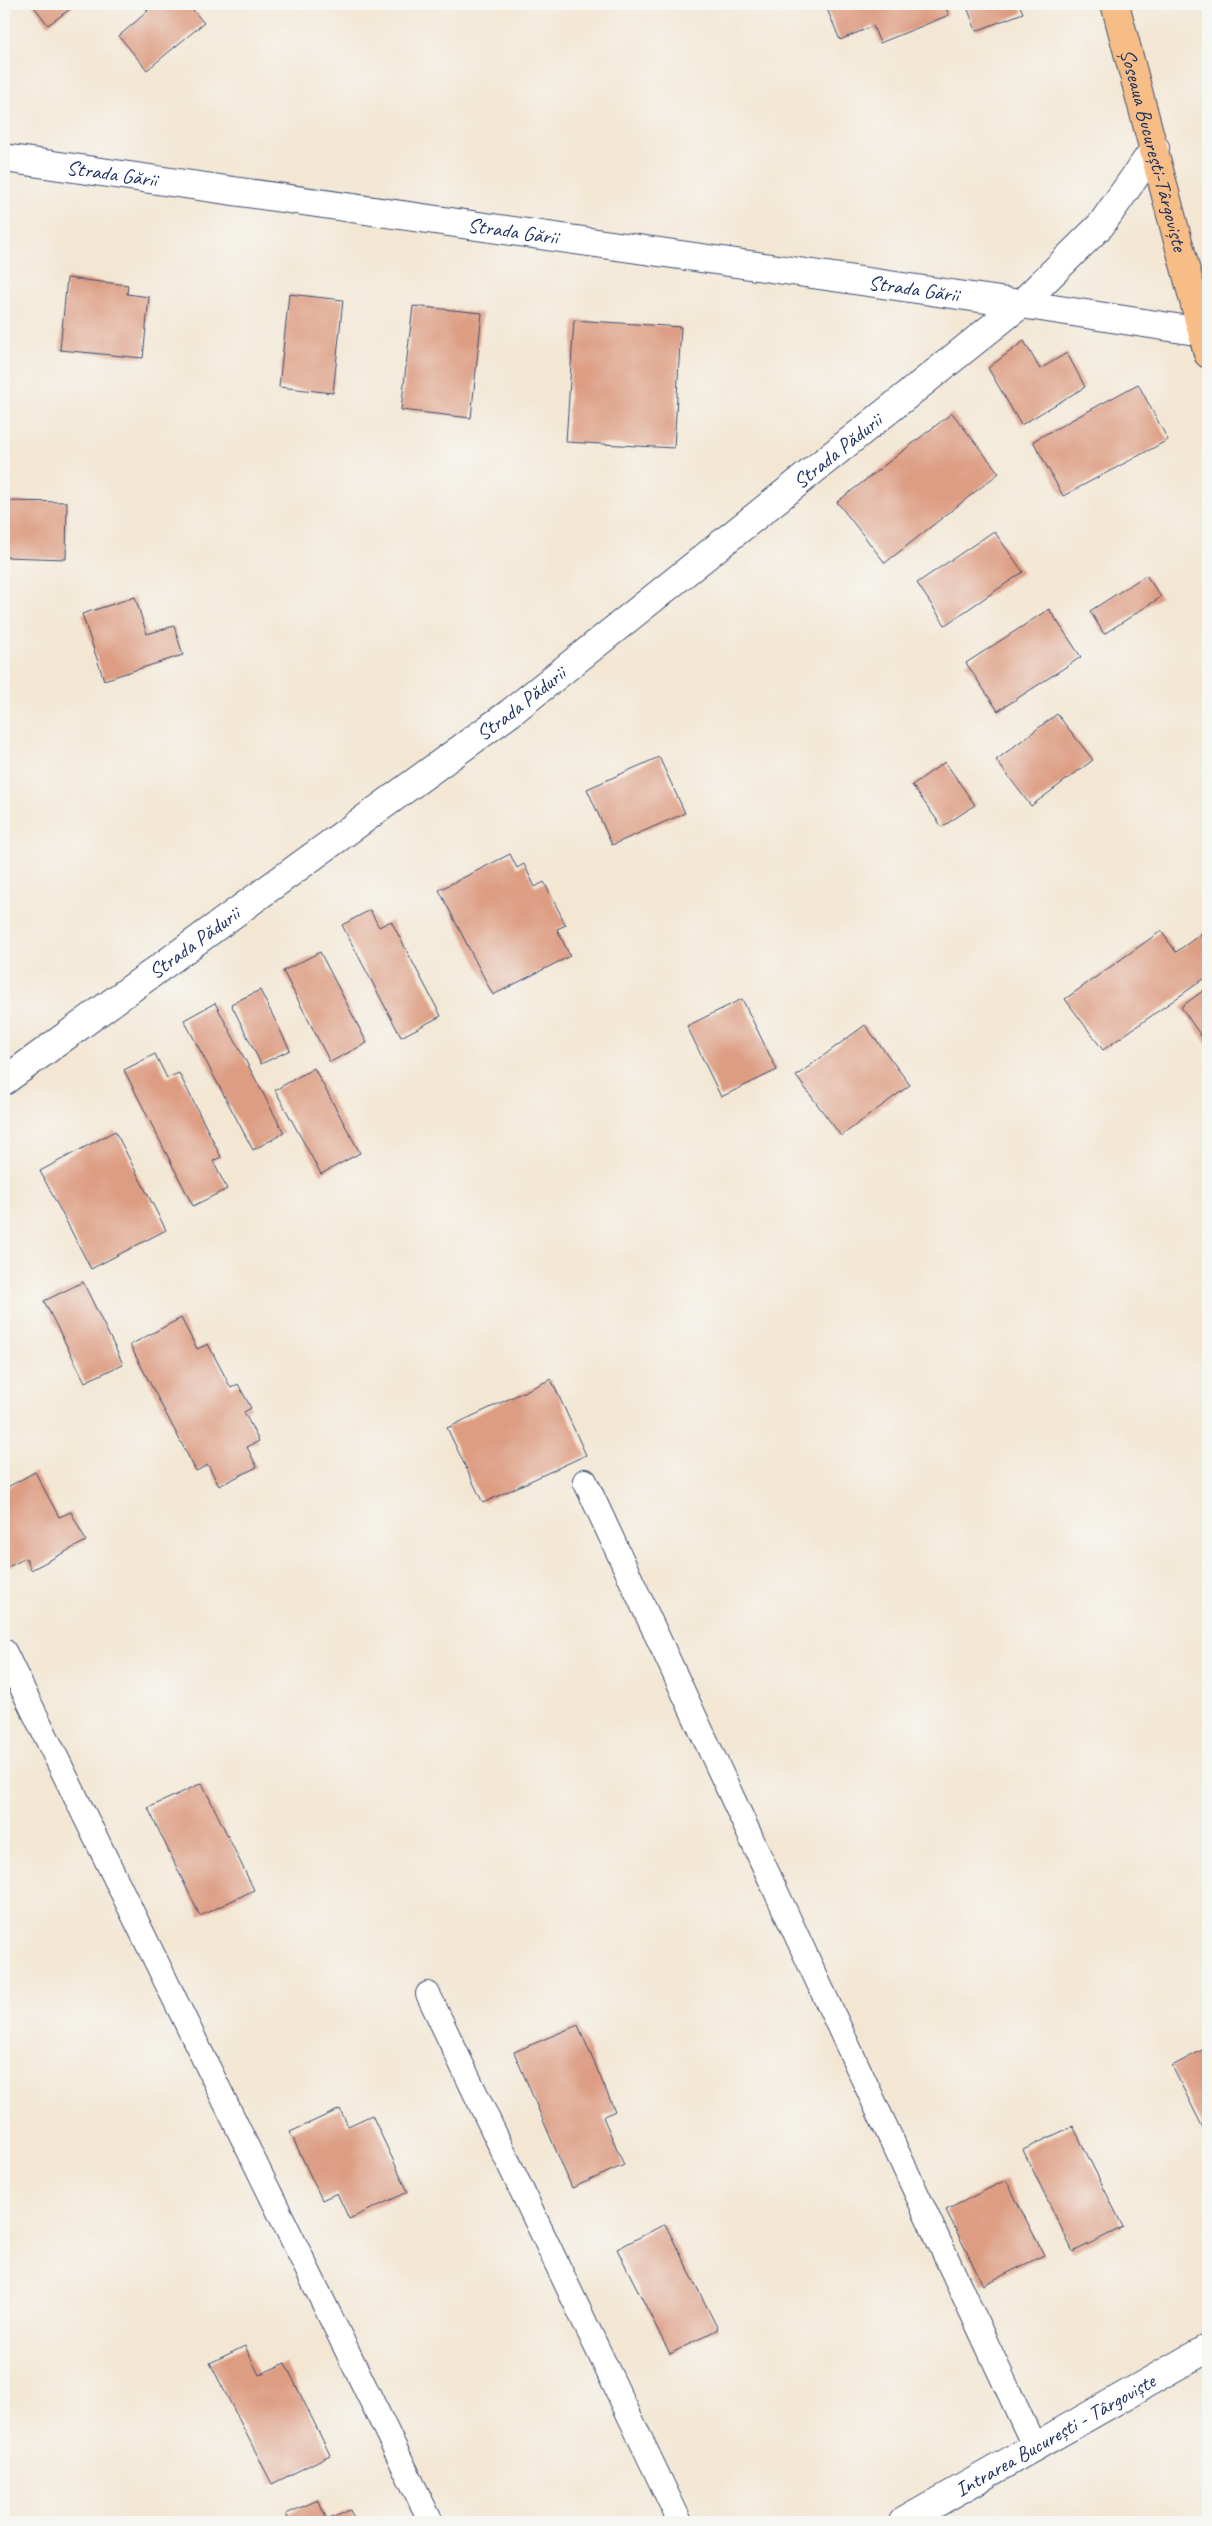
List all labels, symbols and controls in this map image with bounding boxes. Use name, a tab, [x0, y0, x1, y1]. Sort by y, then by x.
street label: Șoseaua București-Târgoviște	[1114, 46, 1194, 256]
street label: Strada Gării	[65, 154, 162, 193]
street label: Strada Gării	[466, 212, 563, 251]
street label: Strada Gării	[867, 269, 964, 308]
street label: Strada Pădurii	[788, 406, 889, 494]
street label: Strada Pădurii	[471, 659, 573, 746]
street label: Strada Pădurii	[143, 899, 247, 985]
street label: Intrarea București - Târgoviște	[950, 2367, 1162, 2503]

